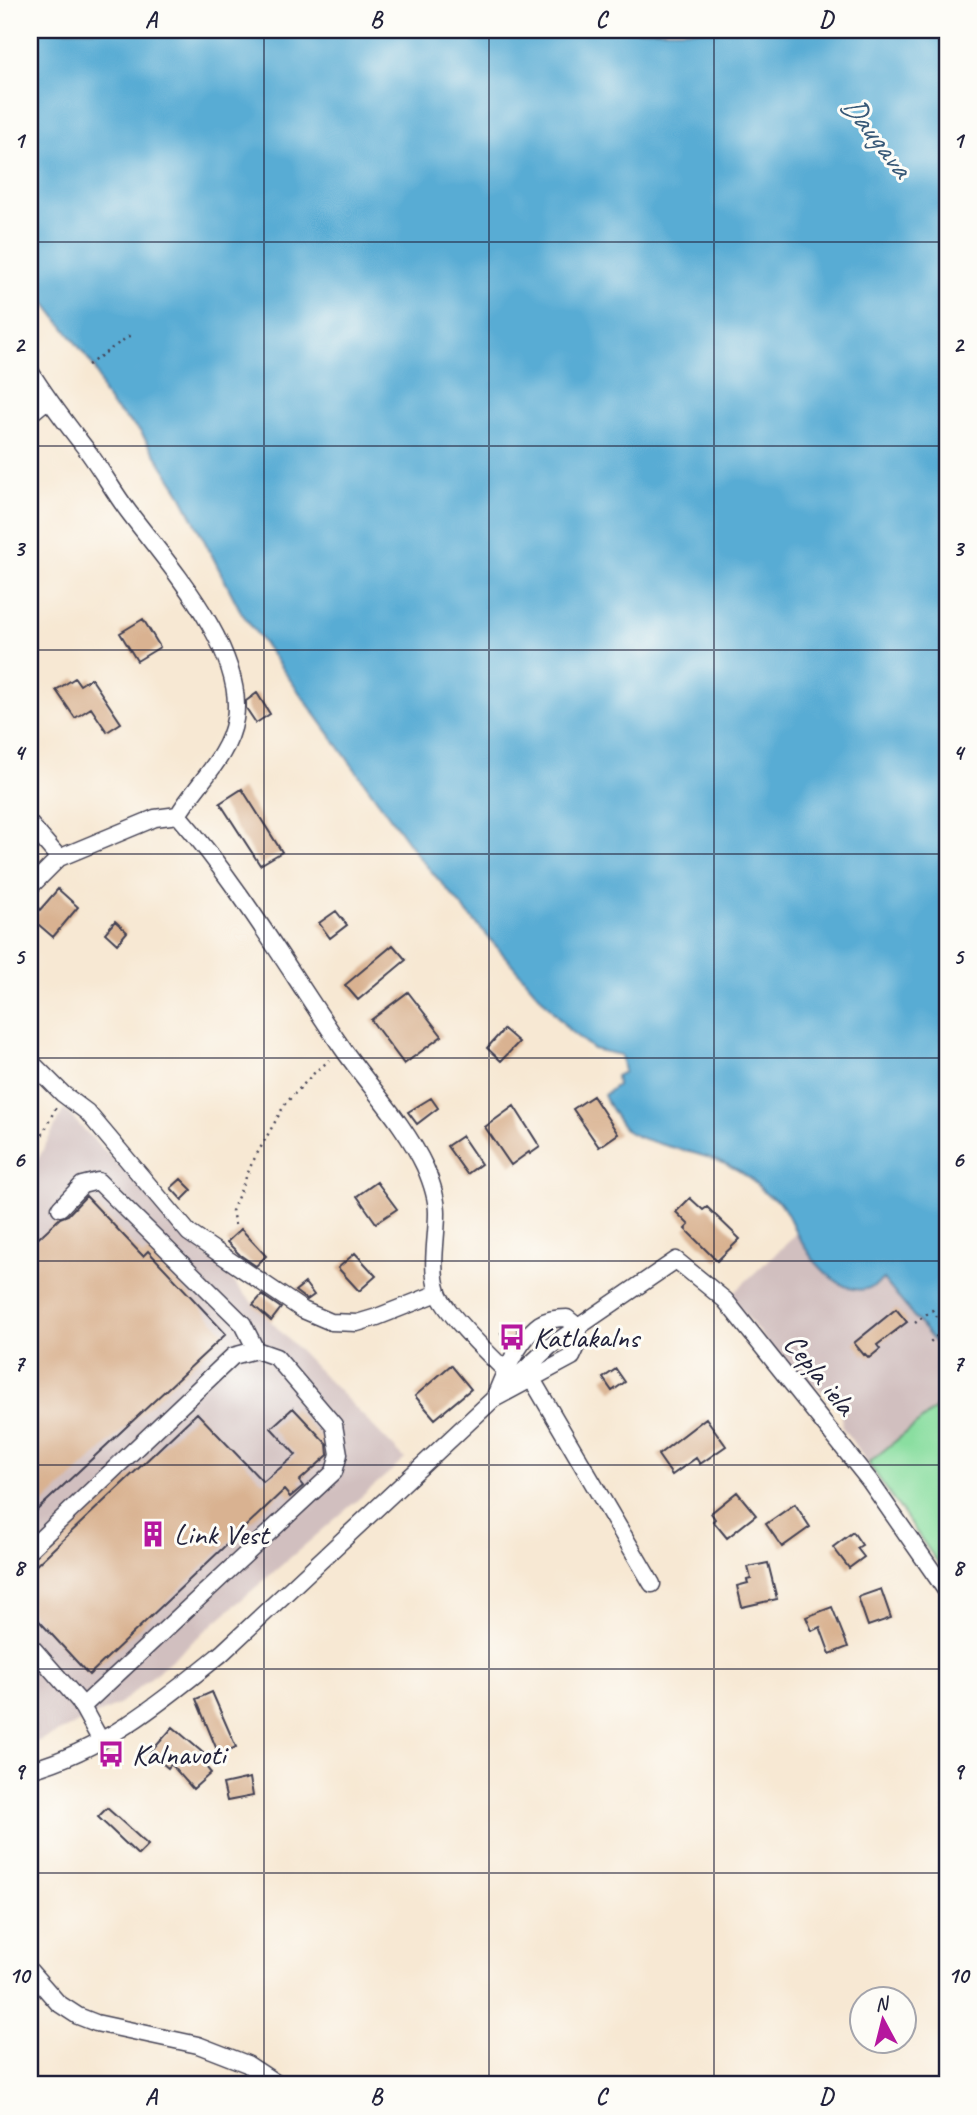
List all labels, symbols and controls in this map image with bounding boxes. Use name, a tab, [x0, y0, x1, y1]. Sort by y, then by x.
text: A	[145, 5, 159, 34]
text: B	[370, 5, 384, 34]
text: C	[596, 5, 610, 34]
text: D	[819, 5, 835, 34]
water label: Daugava	[832, 87, 924, 188]
text: 1	[14, 126, 27, 155]
text: 1	[953, 126, 966, 155]
text: 2	[14, 330, 27, 359]
text: 2	[953, 330, 966, 359]
text: 3	[14, 534, 27, 563]
text: 3	[953, 534, 966, 563]
text: 4	[14, 738, 27, 767]
text: 4	[953, 738, 966, 767]
text: 5	[14, 942, 26, 971]
text: 5	[953, 942, 965, 971]
text: 6	[14, 1145, 27, 1174]
text: 6	[953, 1145, 966, 1174]
place label: Katlakalns	[533, 1318, 642, 1356]
bus stop icon: Katlakalns	[497, 1322, 527, 1352]
street label: Cepļa iela	[776, 1325, 866, 1424]
text: 7	[14, 1349, 27, 1378]
text: 7	[953, 1349, 966, 1378]
place label: Link Vest	[174, 1515, 271, 1553]
building icon: Link Vest	[138, 1519, 168, 1549]
text: 8	[14, 1553, 27, 1582]
text: 8	[953, 1553, 966, 1582]
place label: Kalnavoti	[132, 1735, 229, 1773]
bus stop icon: Kalnavoti	[96, 1739, 126, 1769]
text: 9	[14, 1757, 27, 1786]
text: 9	[953, 1757, 966, 1786]
text: 10	[9, 1961, 32, 1990]
text: 10	[948, 1961, 971, 1990]
north arrow	[848, 1986, 918, 2056]
text: N	[874, 1991, 892, 2017]
text: A	[145, 2082, 159, 2111]
text: B	[370, 2082, 384, 2111]
text: C	[596, 2082, 610, 2111]
text: D	[819, 2082, 835, 2111]

